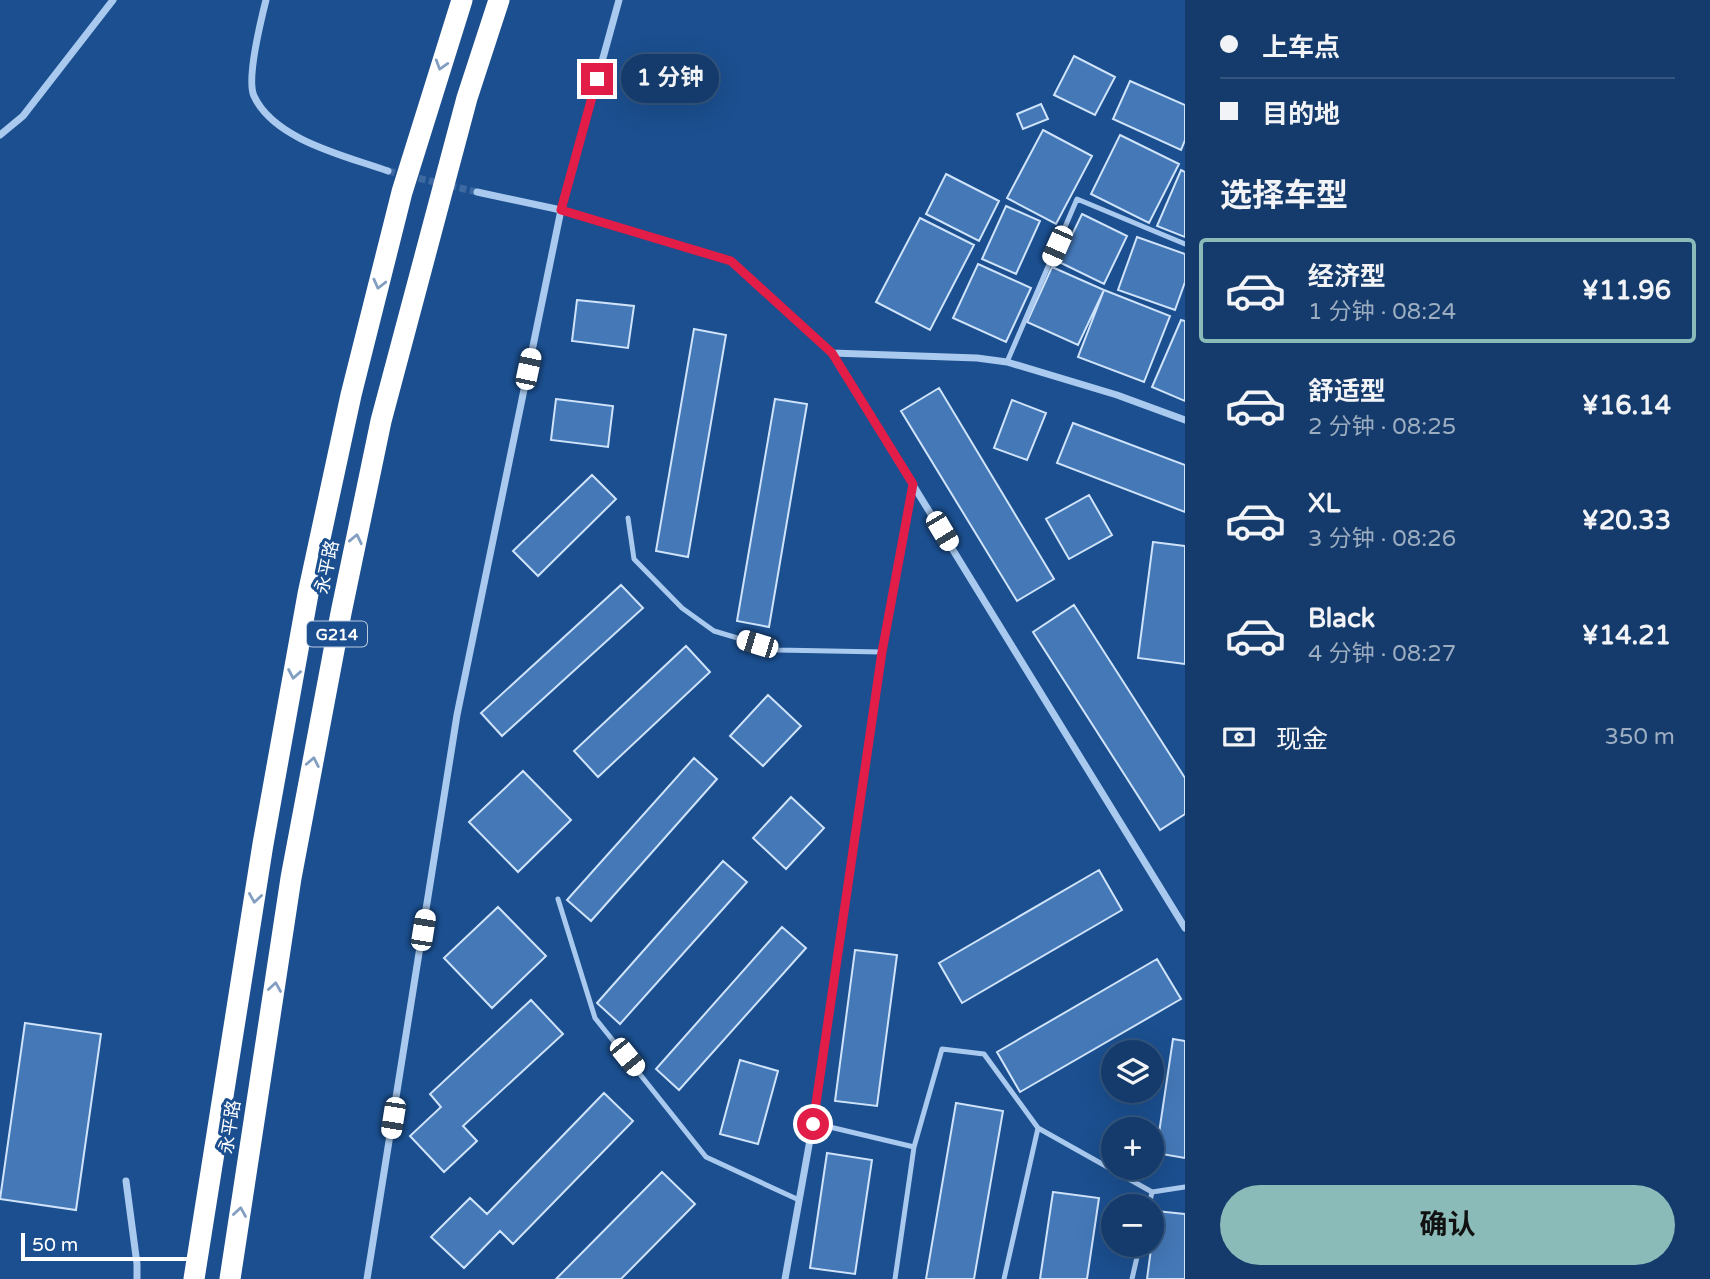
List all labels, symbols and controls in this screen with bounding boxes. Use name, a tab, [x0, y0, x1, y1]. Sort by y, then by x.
text: 上车点	[1262, 32, 1340, 63]
callout: 1 分钟	[622, 55, 720, 104]
one-way arrow	[435, 59, 450, 71]
route end	[581, 63, 613, 95]
text: 1 分钟	[637, 64, 703, 92]
text: 目的地	[1262, 99, 1340, 130]
text: 选择车型	[1220, 177, 1348, 215]
car	[1039, 223, 1076, 269]
icon: car	[1224, 259, 1287, 322]
text: 经济型	[1308, 261, 1386, 292]
text: ¥11.96	[1582, 275, 1671, 306]
one-way arrow	[373, 278, 387, 290]
text: 1 分钟 · 08:24	[1308, 298, 1456, 326]
car	[514, 346, 543, 392]
icon: car	[1224, 374, 1287, 437]
text: 舒适型	[1308, 376, 1386, 407]
text: ¥16.14	[1582, 390, 1671, 421]
text: 2 分钟 · 08:25	[1308, 413, 1456, 441]
text: XL	[1308, 488, 1340, 519]
icon: car	[1224, 489, 1287, 552]
text: ¥20.33	[1582, 505, 1671, 536]
car	[923, 508, 962, 554]
text: 3 分钟 · 08:26	[1308, 525, 1456, 553]
one-way arrow	[348, 533, 363, 545]
street label: 永平路	[311, 538, 343, 596]
text: Black	[1308, 603, 1375, 634]
icon: car	[1224, 604, 1287, 667]
text: ¥14.21	[1582, 620, 1671, 651]
road number: G214	[307, 622, 367, 646]
car	[734, 628, 781, 660]
text: 4 分钟 · 08:27	[1308, 640, 1456, 668]
one-way arrow	[287, 668, 302, 680]
icon: cash	[1220, 718, 1258, 756]
text: 350 m	[1605, 723, 1675, 751]
text: 现金	[1276, 724, 1328, 755]
one-way arrow	[305, 756, 320, 768]
one-way arrow	[248, 892, 263, 904]
car	[410, 908, 437, 952]
one-way arrow	[267, 981, 282, 993]
car	[606, 1034, 649, 1080]
map controls	[1101, 1040, 1164, 1257]
button: layers	[1101, 1040, 1164, 1103]
car	[380, 1096, 407, 1140]
street label: 永平路	[215, 1099, 245, 1155]
route start	[797, 1108, 829, 1140]
button: +	[1101, 1117, 1164, 1180]
button: 确认	[1220, 1185, 1675, 1265]
button: −	[1101, 1194, 1164, 1257]
one-way arrow	[233, 1206, 248, 1217]
scale bar	[21, 1230, 200, 1262]
text: 50 m	[32, 1234, 78, 1256]

